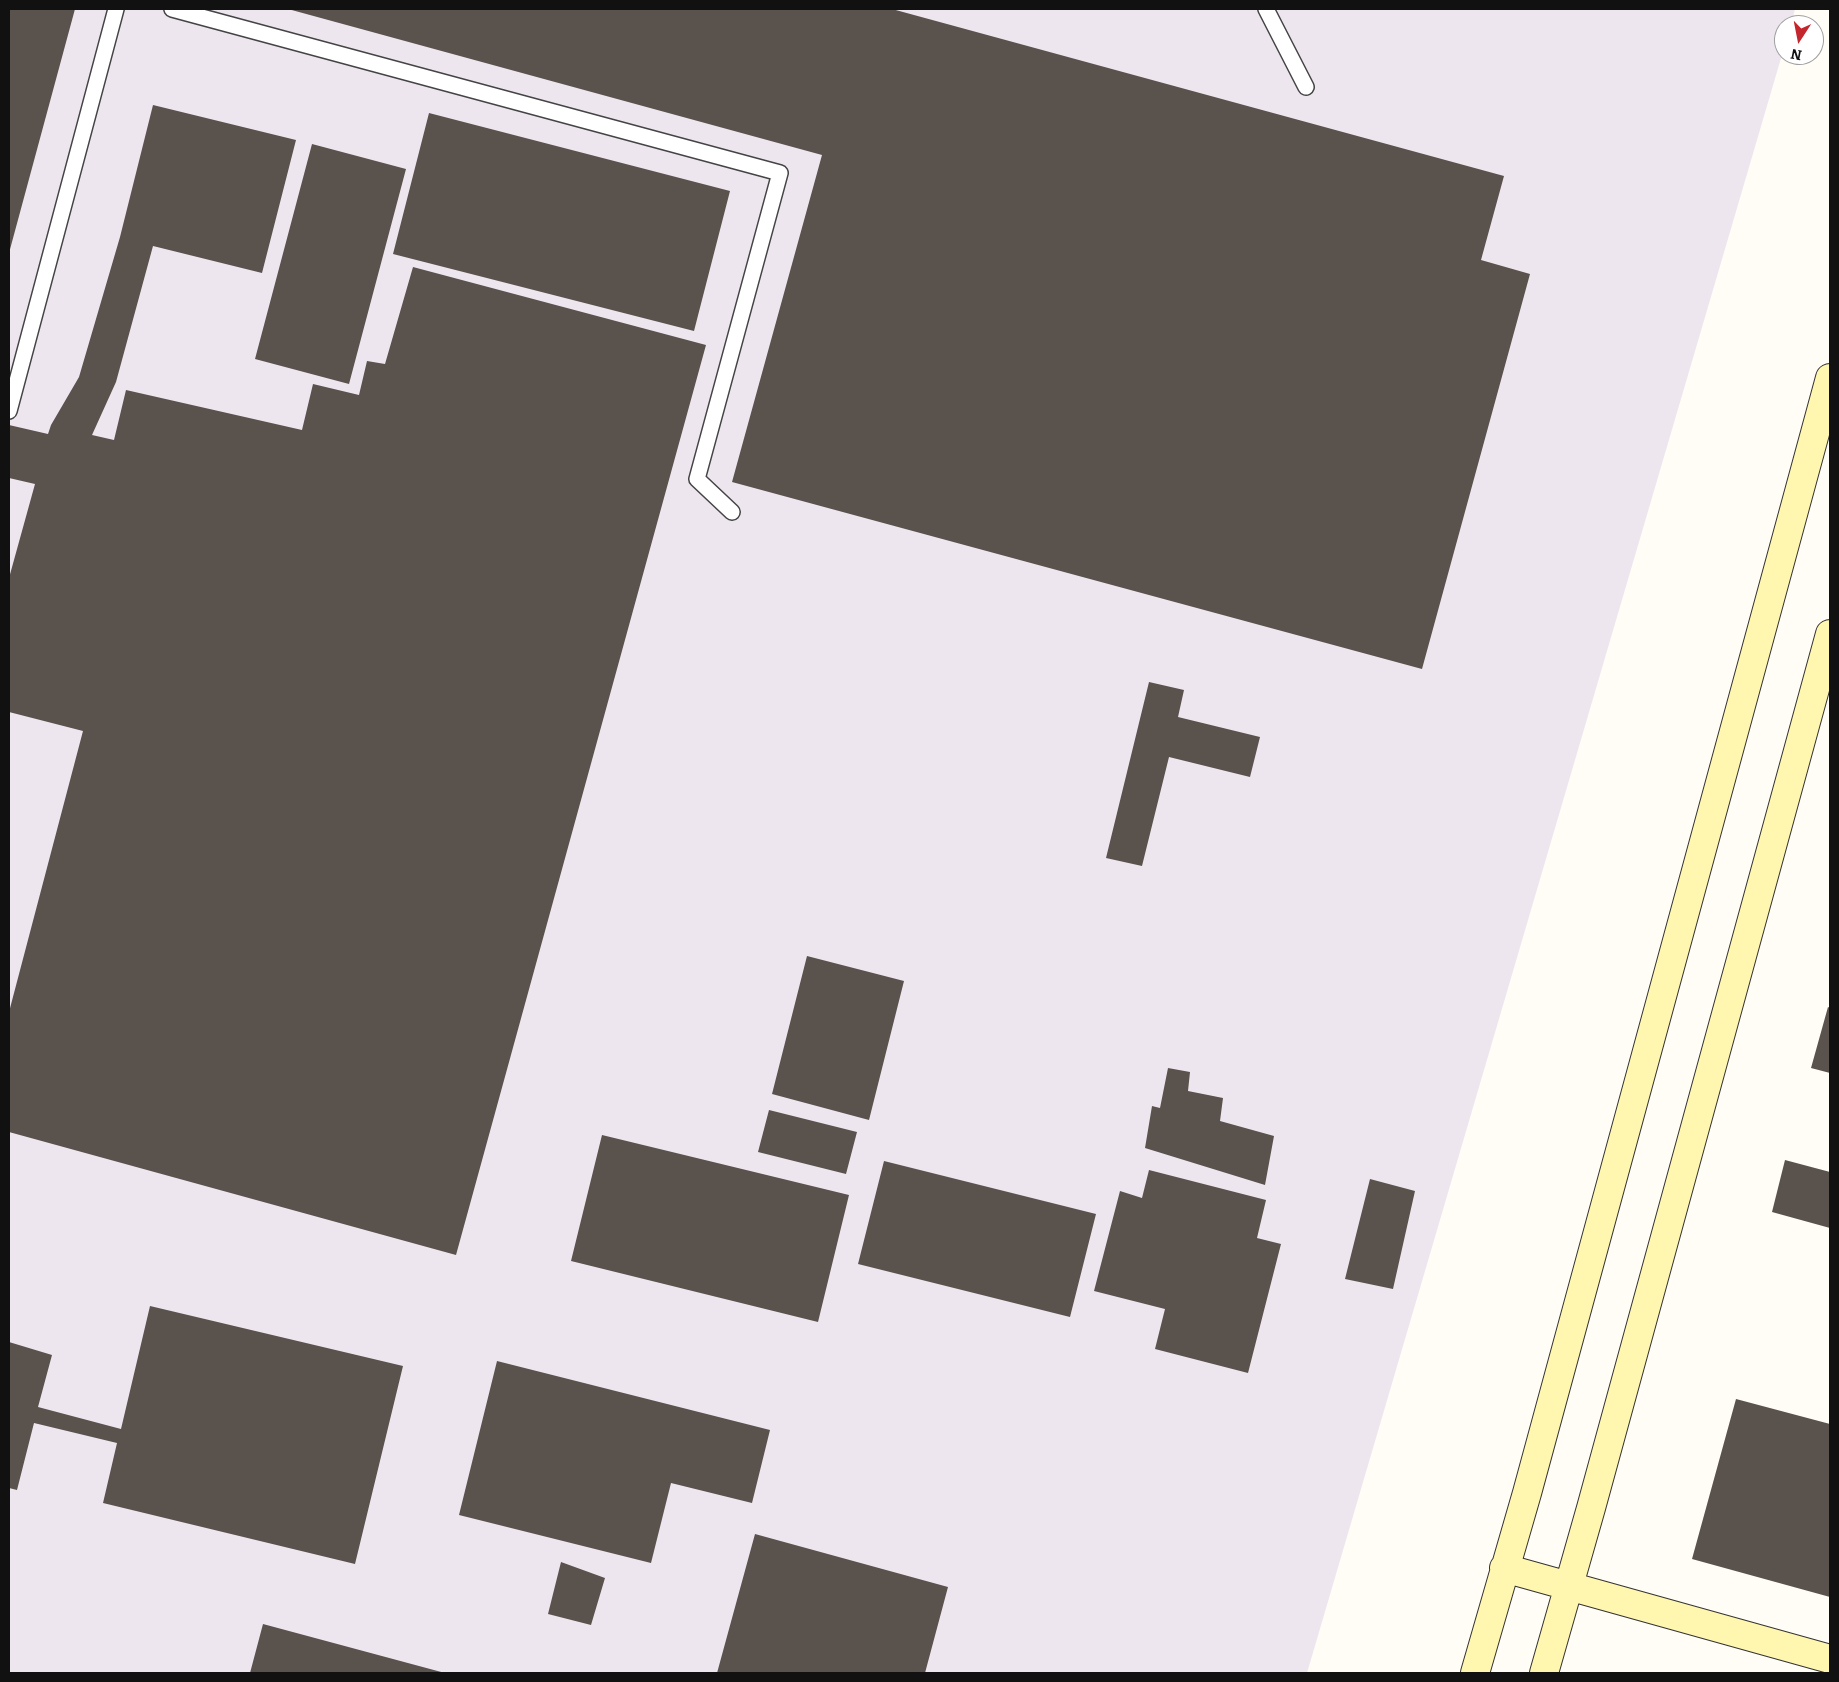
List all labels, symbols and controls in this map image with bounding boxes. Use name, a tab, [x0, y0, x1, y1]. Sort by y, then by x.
north arrow	[1774, 15, 1824, 65]
text: N	[1789, 45, 1803, 64]

